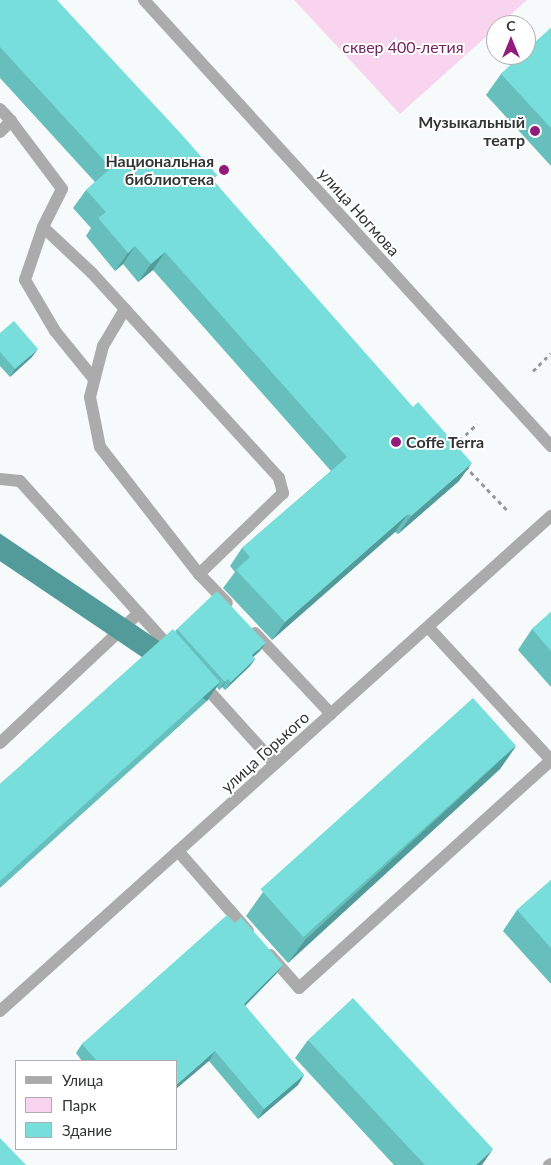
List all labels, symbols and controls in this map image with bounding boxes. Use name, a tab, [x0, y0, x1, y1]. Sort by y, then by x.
north arrow	[486, 15, 536, 65]
text: С	[506, 17, 516, 34]
park label: сквер 400-летия	[342, 37, 464, 57]
place label: Музыкальный театр	[418, 112, 525, 150]
marker: Музыкальный театр	[529, 125, 541, 137]
place label: Национальная библиотека	[105, 151, 214, 189]
marker: Национальная библиотека	[218, 164, 230, 176]
street label: улица Ногмова	[314, 164, 404, 260]
place label: Coffe Terra	[406, 432, 485, 452]
marker: Coffe Terra	[390, 436, 402, 448]
street label: улица Горького	[217, 708, 313, 796]
legend	[15, 1060, 178, 1150]
text: Улица	[62, 1071, 103, 1089]
text: Парк	[62, 1096, 96, 1114]
text: Здание	[62, 1121, 112, 1139]

